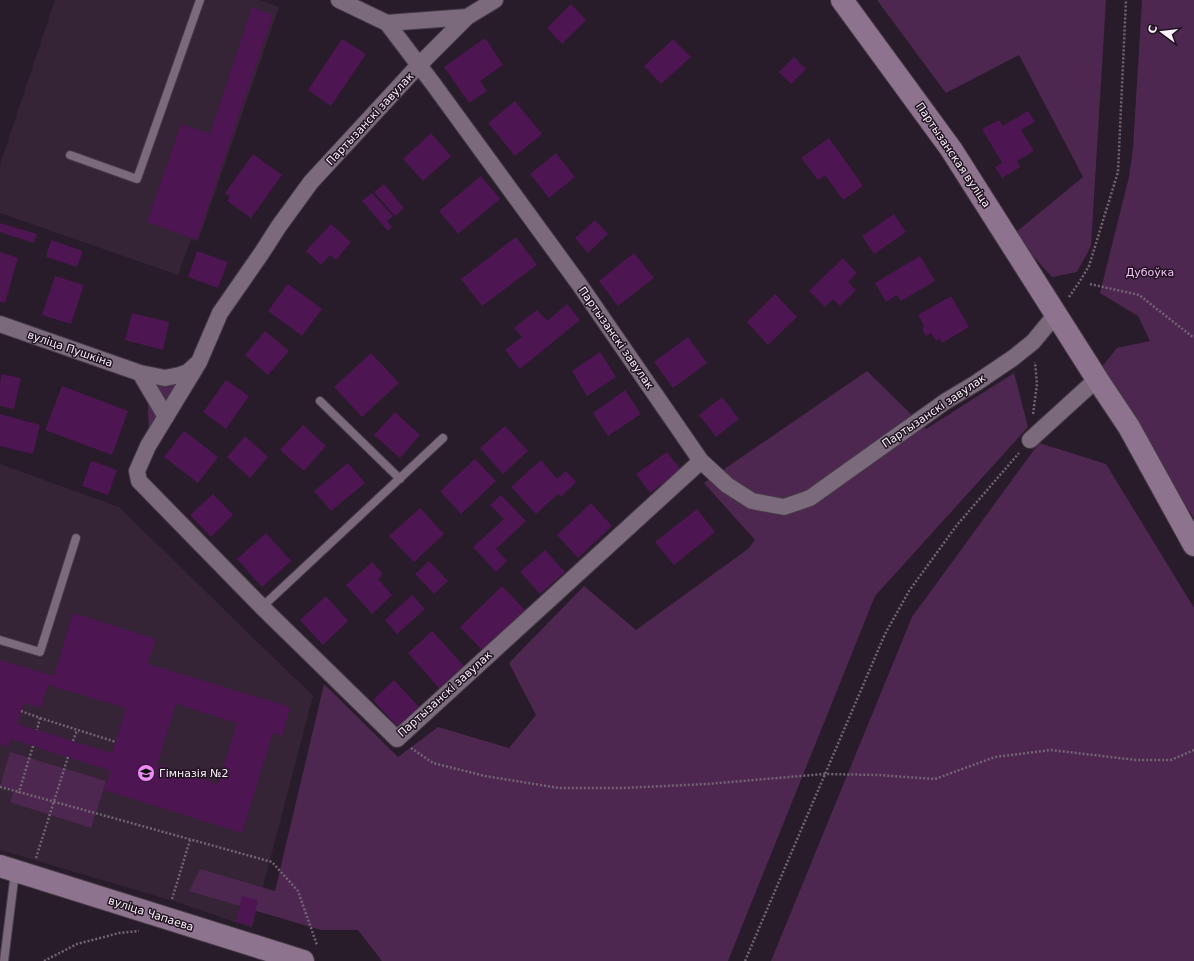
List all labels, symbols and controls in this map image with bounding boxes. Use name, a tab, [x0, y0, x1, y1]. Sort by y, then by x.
north arrow	[1142, 12, 1182, 52]
text: С	[1145, 24, 1160, 35]
street label: Партызанскі завулак	[324, 70, 417, 168]
street label: Партызанская вуліца	[913, 100, 993, 210]
park label: Дубоўка	[1126, 266, 1174, 279]
street label: Партызанскі завулак	[576, 284, 657, 392]
street label: вуліца Пушкіна	[26, 328, 114, 370]
street label: Партызанскі завулак	[880, 371, 989, 451]
street label: Партызанскі завулак	[395, 648, 495, 740]
school or university icon: Гімназія №2	[136, 763, 156, 783]
place label: Гімназія №2	[159, 767, 228, 780]
street label: вуліца Чапаева	[107, 894, 195, 934]

